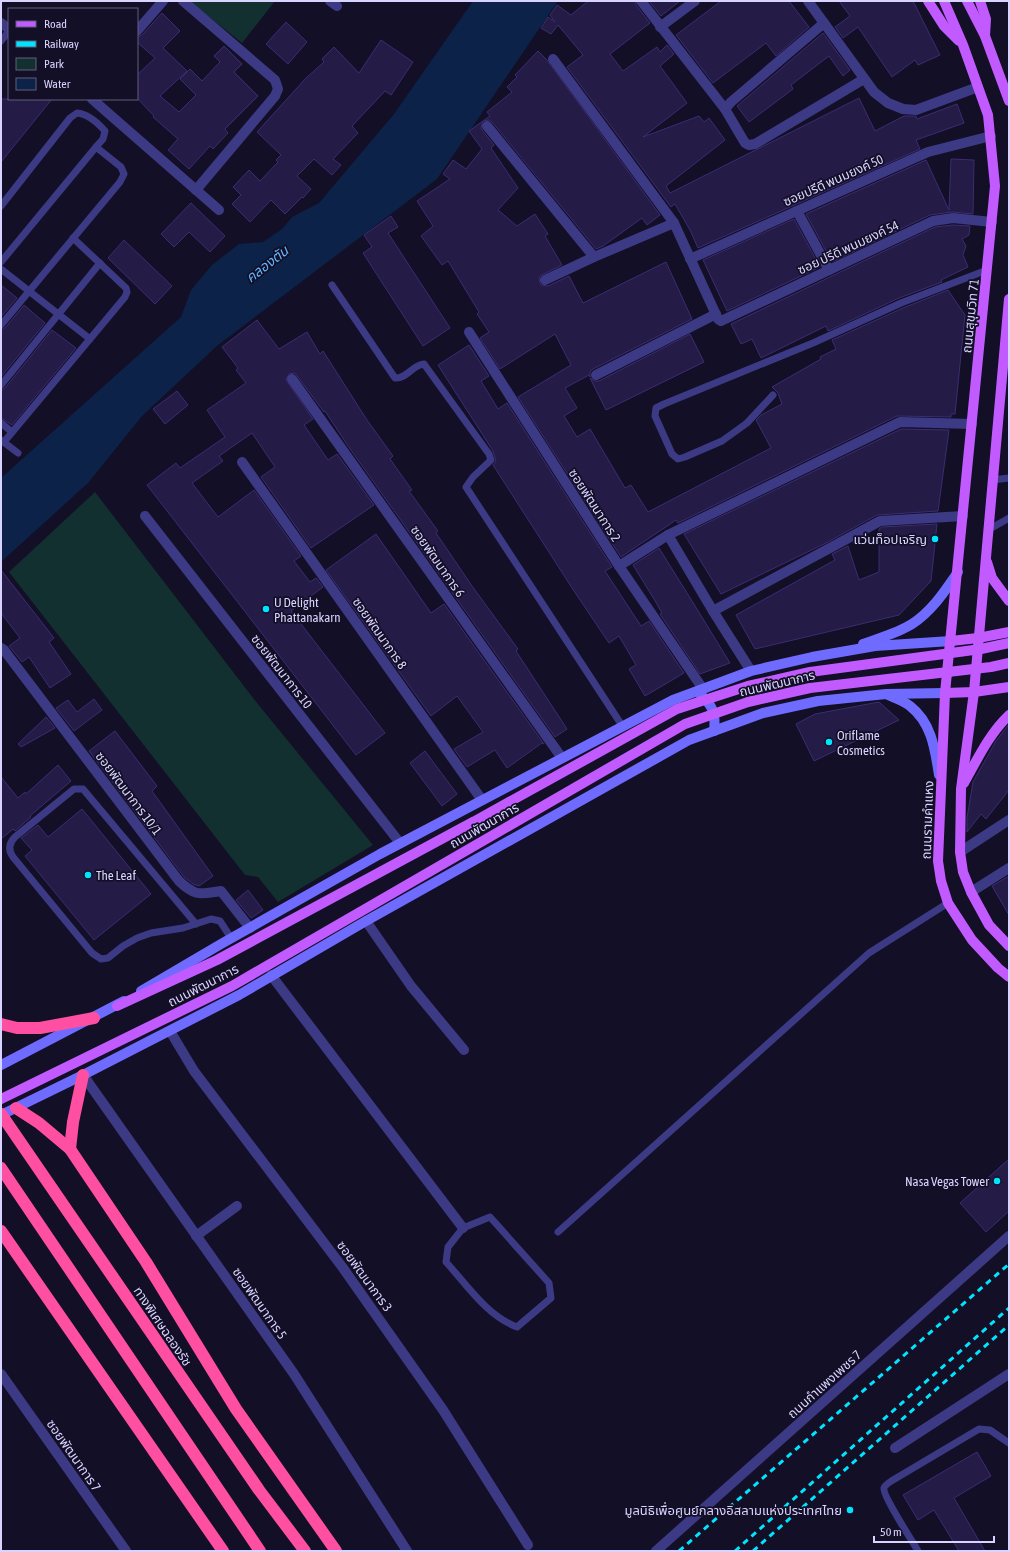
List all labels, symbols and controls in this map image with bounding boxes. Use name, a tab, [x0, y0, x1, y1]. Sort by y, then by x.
legend	[8, 8, 138, 100]
text: Road	[44, 17, 67, 31]
text: Railway	[44, 37, 79, 51]
text: Park	[44, 57, 65, 71]
text: Water	[44, 77, 71, 91]
street label: ซอยปรีดี พนมยงค์ 50	[781, 152, 886, 209]
street label: ซอย ปรีดี พนมยงค์ 54	[795, 217, 901, 277]
water label: คลองตัน	[243, 242, 293, 286]
street label: ถนนสุขุมวิท 71	[959, 278, 982, 354]
street label: ซอยพัฒนาการ 2	[565, 466, 624, 544]
street label: ซอยพัฒนาการ 6	[407, 523, 468, 600]
place label: แว่นท็อปเจริญ	[854, 532, 927, 547]
marker: แว่นท็อปเจริญ	[930, 534, 940, 544]
place label: U Delight Phattanakarn	[274, 595, 341, 625]
street label: ซอยพัฒนาการ 8	[349, 595, 410, 672]
marker: U Delight Phattanakarn	[261, 604, 271, 614]
street label: ซอยพัฒนาการ 10	[248, 631, 315, 711]
street label: ถนนพัฒนาการ	[738, 667, 816, 699]
place label: Oriflame Cosmetics	[837, 728, 885, 758]
marker: Oriflame Cosmetics	[824, 737, 834, 747]
street label: ซอยพัฒนาการ 10/1	[92, 749, 165, 838]
street label: ถนนรามคำแหง	[919, 780, 936, 860]
street label: ถนนพัฒนาการ	[447, 800, 521, 851]
place label: The Leaf	[96, 868, 136, 883]
marker: The Leaf	[83, 870, 93, 880]
street label: ถนนพัฒนาการ	[165, 961, 241, 1010]
place label: Nasa Vegas Tower	[905, 1174, 989, 1189]
marker: Nasa Vegas Tower	[992, 1176, 1002, 1186]
street label: ซอยพัฒนาการ 3	[334, 1238, 395, 1315]
street label: ซอยพัฒนาการ 5	[229, 1265, 290, 1342]
street label: ทางพิเศษฉลองรัช	[130, 1284, 195, 1369]
street label: ถนนกำแพงเพชร 7	[784, 1347, 864, 1421]
street label: ซอยพัฒนาการ 7	[43, 1417, 104, 1494]
place label: มูลนิธิเพื่อศูนย์กลางอิสลามแห่งประเทศไทย	[624, 1501, 842, 1518]
marker: มูลนิธิเพื่อศูนย์กลางอิสลามแห่งประเทศไทย	[845, 1505, 855, 1515]
scale bar	[874, 1518, 994, 1544]
text: 50 m	[880, 1525, 902, 1539]

